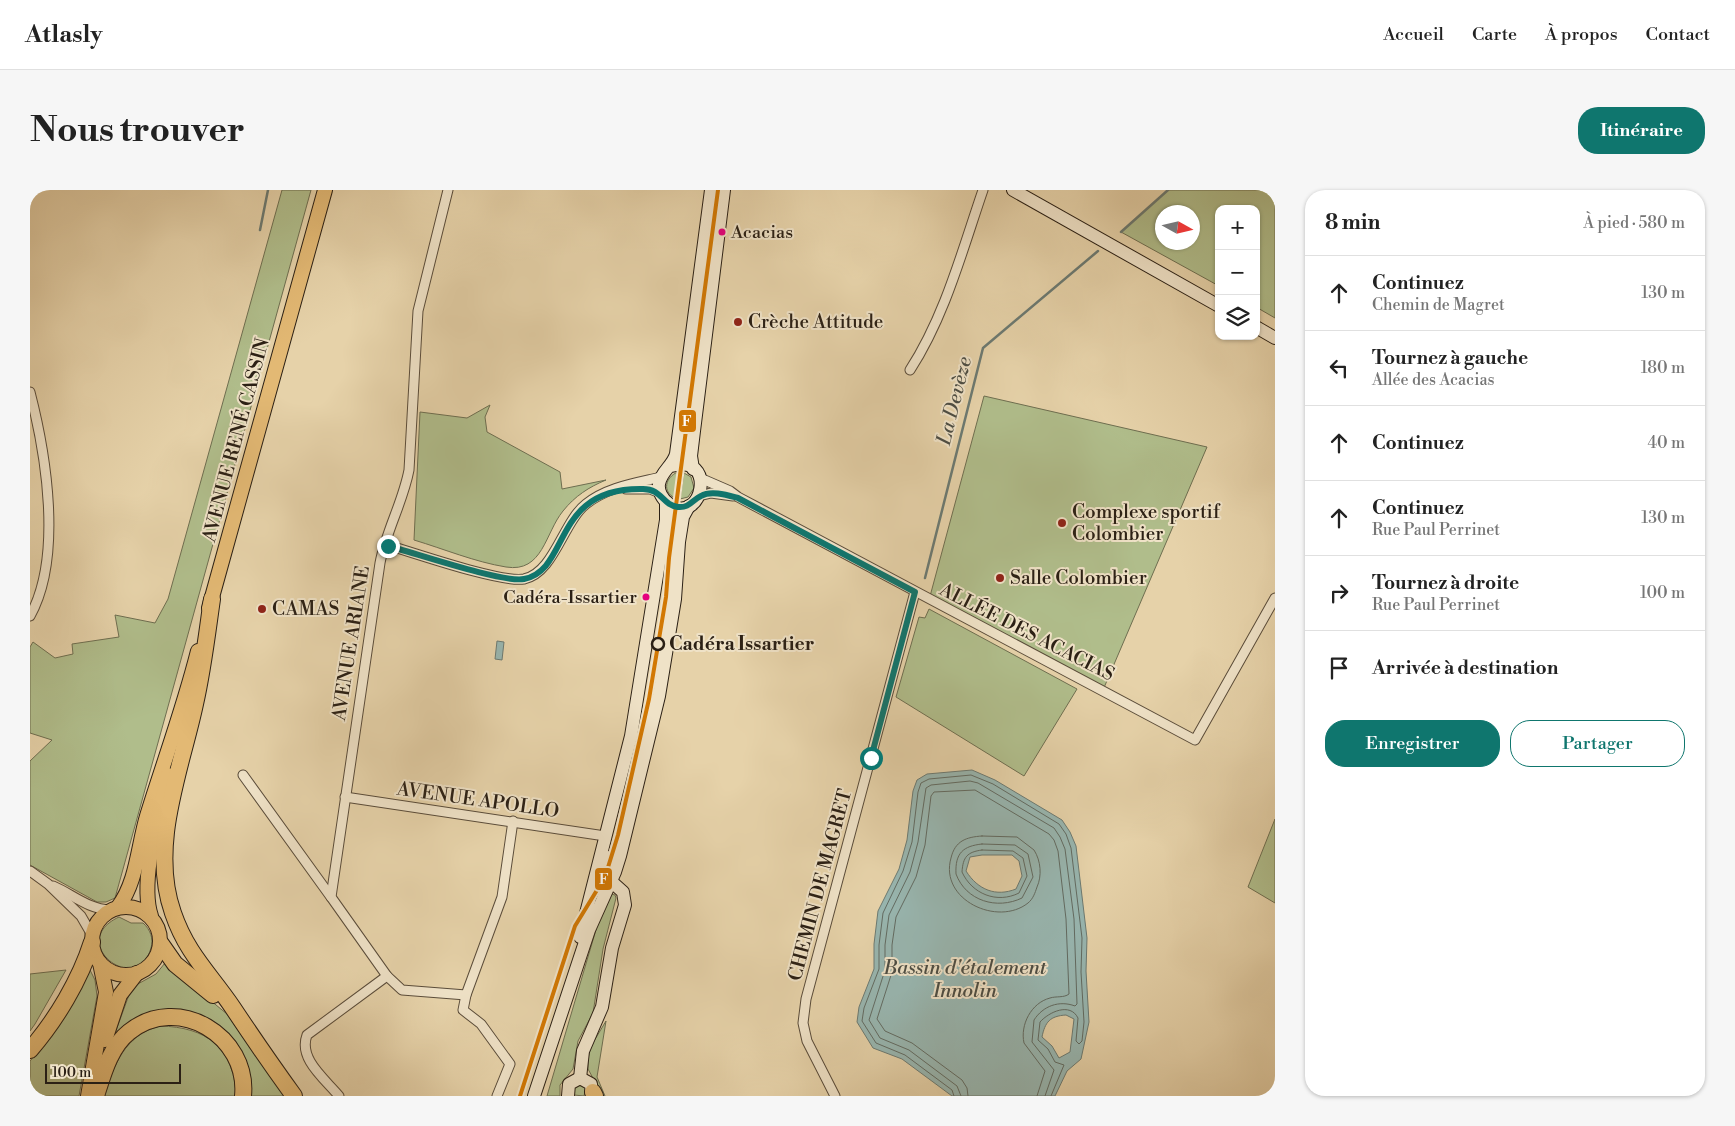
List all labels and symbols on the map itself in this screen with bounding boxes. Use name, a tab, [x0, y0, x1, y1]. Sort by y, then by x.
north arrow	[1155, 205, 1200, 250]
place label: Acacias	[730, 221, 793, 244]
marker: Acacias	[717, 227, 727, 237]
place label: Crèche Attitude	[748, 310, 883, 334]
marker: Crèche Attitude	[732, 316, 744, 328]
street label: AVENUE RENÉ CASSIN	[196, 335, 275, 546]
water label: La Devèze	[932, 354, 978, 449]
line badge: F	[678, 409, 697, 433]
text: F	[682, 413, 692, 431]
place label: Complexe sportif Colombier	[1072, 500, 1221, 546]
marker: Complexe sportif Colombier	[1056, 517, 1068, 529]
route end	[377, 535, 400, 558]
street label: AVENUE ARIANE	[327, 564, 375, 723]
place label: Salle Colombier	[1010, 566, 1147, 590]
marker: Salle Colombier	[994, 572, 1006, 584]
street label: ALLÉE DES ACACIAS	[935, 576, 1119, 687]
place label: Cadéra-Issartier	[503, 586, 637, 609]
marker: Cadéra-Issartier	[641, 592, 651, 602]
place label: CAMAS	[272, 597, 339, 621]
marker: CAMAS	[256, 603, 268, 615]
place label: Cadéra Issartier	[669, 632, 815, 656]
marker: Cadéra Issartier	[651, 637, 665, 651]
route start	[860, 747, 883, 770]
street label: AVENUE APOLLO	[394, 777, 561, 823]
street label: CHEMIN DE MAGRET	[783, 786, 857, 984]
line badge: F	[594, 867, 613, 891]
text: F	[599, 871, 609, 889]
water label: Bassin d'étalement Innolin	[883, 956, 1047, 1004]
scale bar	[45, 1061, 181, 1084]

